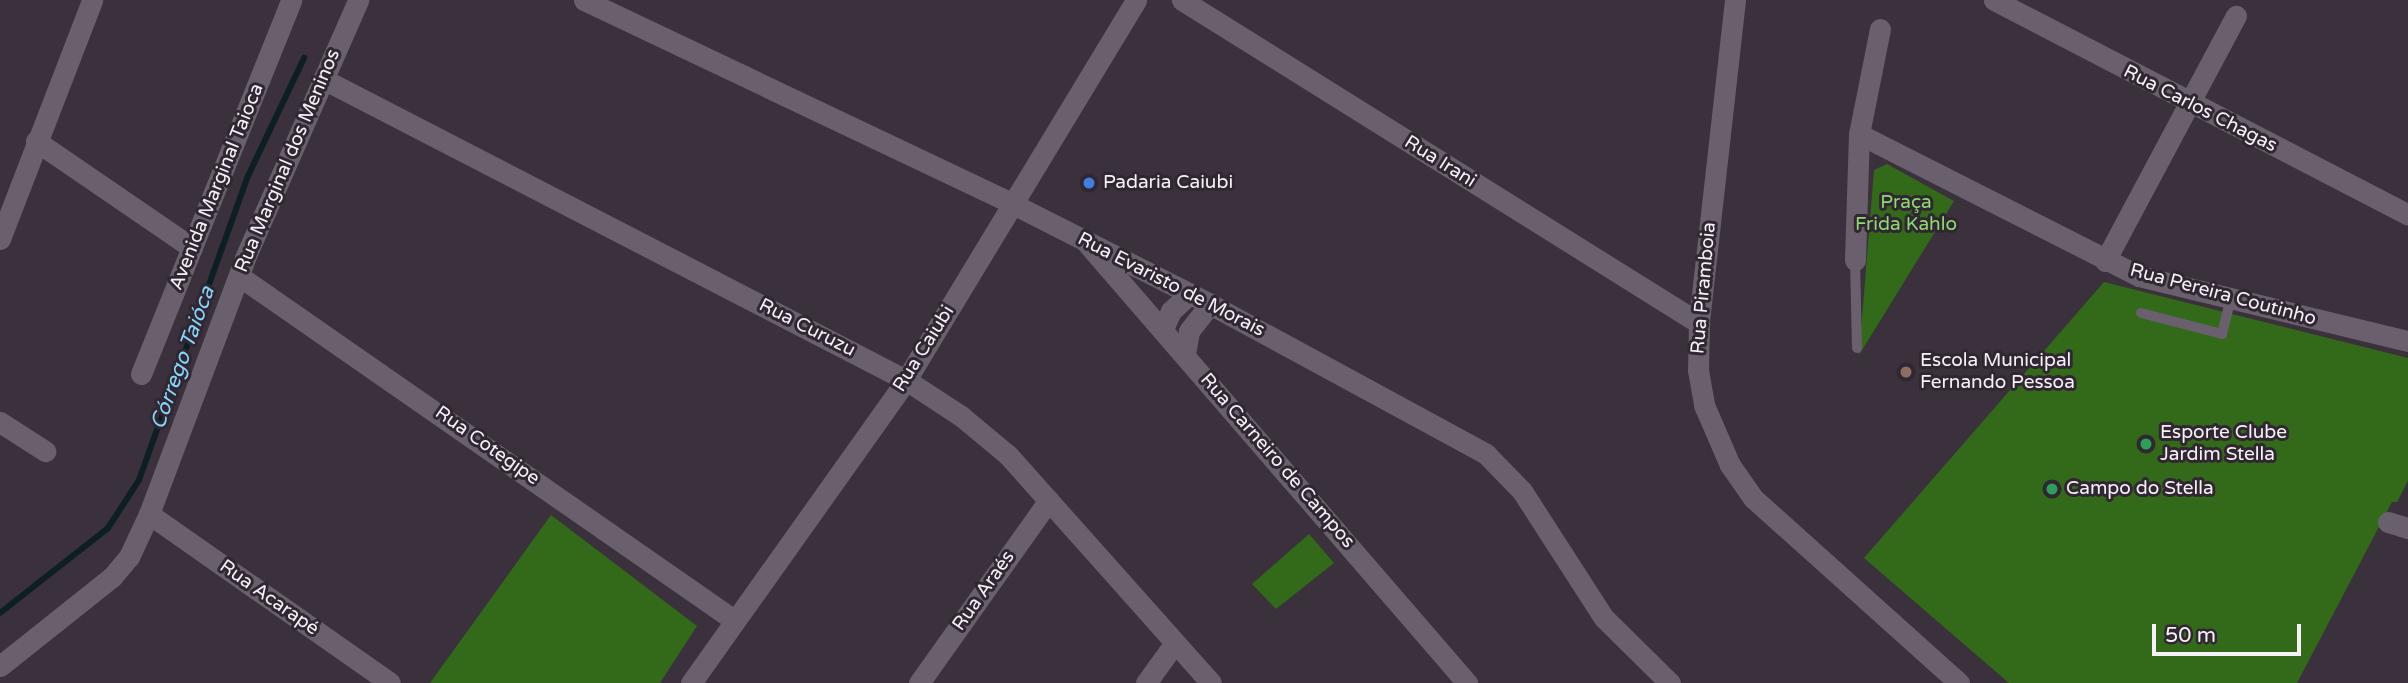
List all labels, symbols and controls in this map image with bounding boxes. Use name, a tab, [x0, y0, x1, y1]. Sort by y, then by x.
street label: Rua Marginal dos Meninos	[231, 46, 345, 276]
street label: Rua Carlos Chagas	[2119, 60, 2281, 158]
street label: Avenida Marginal Taioca	[165, 80, 269, 294]
street label: Rua Irani	[1400, 131, 1480, 193]
place label: Padaria Caiubi	[1103, 172, 1233, 194]
marker: Padaria Caiubi	[1081, 175, 1097, 191]
park label: Praça Frida Kahlo	[1855, 192, 1957, 236]
street label: Rua Piramboia	[1687, 221, 1721, 355]
street label: Rua Evaristo de Morais	[1074, 228, 1268, 342]
street label: Rua Pereira Coutinho	[2127, 259, 2319, 331]
water label: Córrego Taióca	[145, 283, 221, 433]
street label: Rua Curuzu	[755, 294, 859, 362]
street label: Rua Caiubi	[888, 302, 960, 396]
place label: Escola Municipal Fernando Pessoa	[1920, 350, 2075, 394]
marker: Escola Municipal Fernando Pessoa	[1898, 364, 1914, 380]
street label: Rua Carneiro de Campos	[1195, 369, 1359, 553]
street label: Rua Cotegipe	[430, 402, 544, 490]
place label: Esporte Clube Jardim Stella	[2160, 422, 2287, 466]
marker: Esporte Clube Jardim Stella	[2138, 436, 2154, 452]
place label: Campo do Stella	[2066, 478, 2214, 500]
marker: Campo do Stella	[2044, 481, 2060, 497]
street label: Rua Araés	[948, 547, 1020, 635]
street label: Rua Acarapé	[215, 555, 323, 641]
scale bar	[2156, 610, 2305, 654]
text: 50 m	[2165, 623, 2216, 648]

